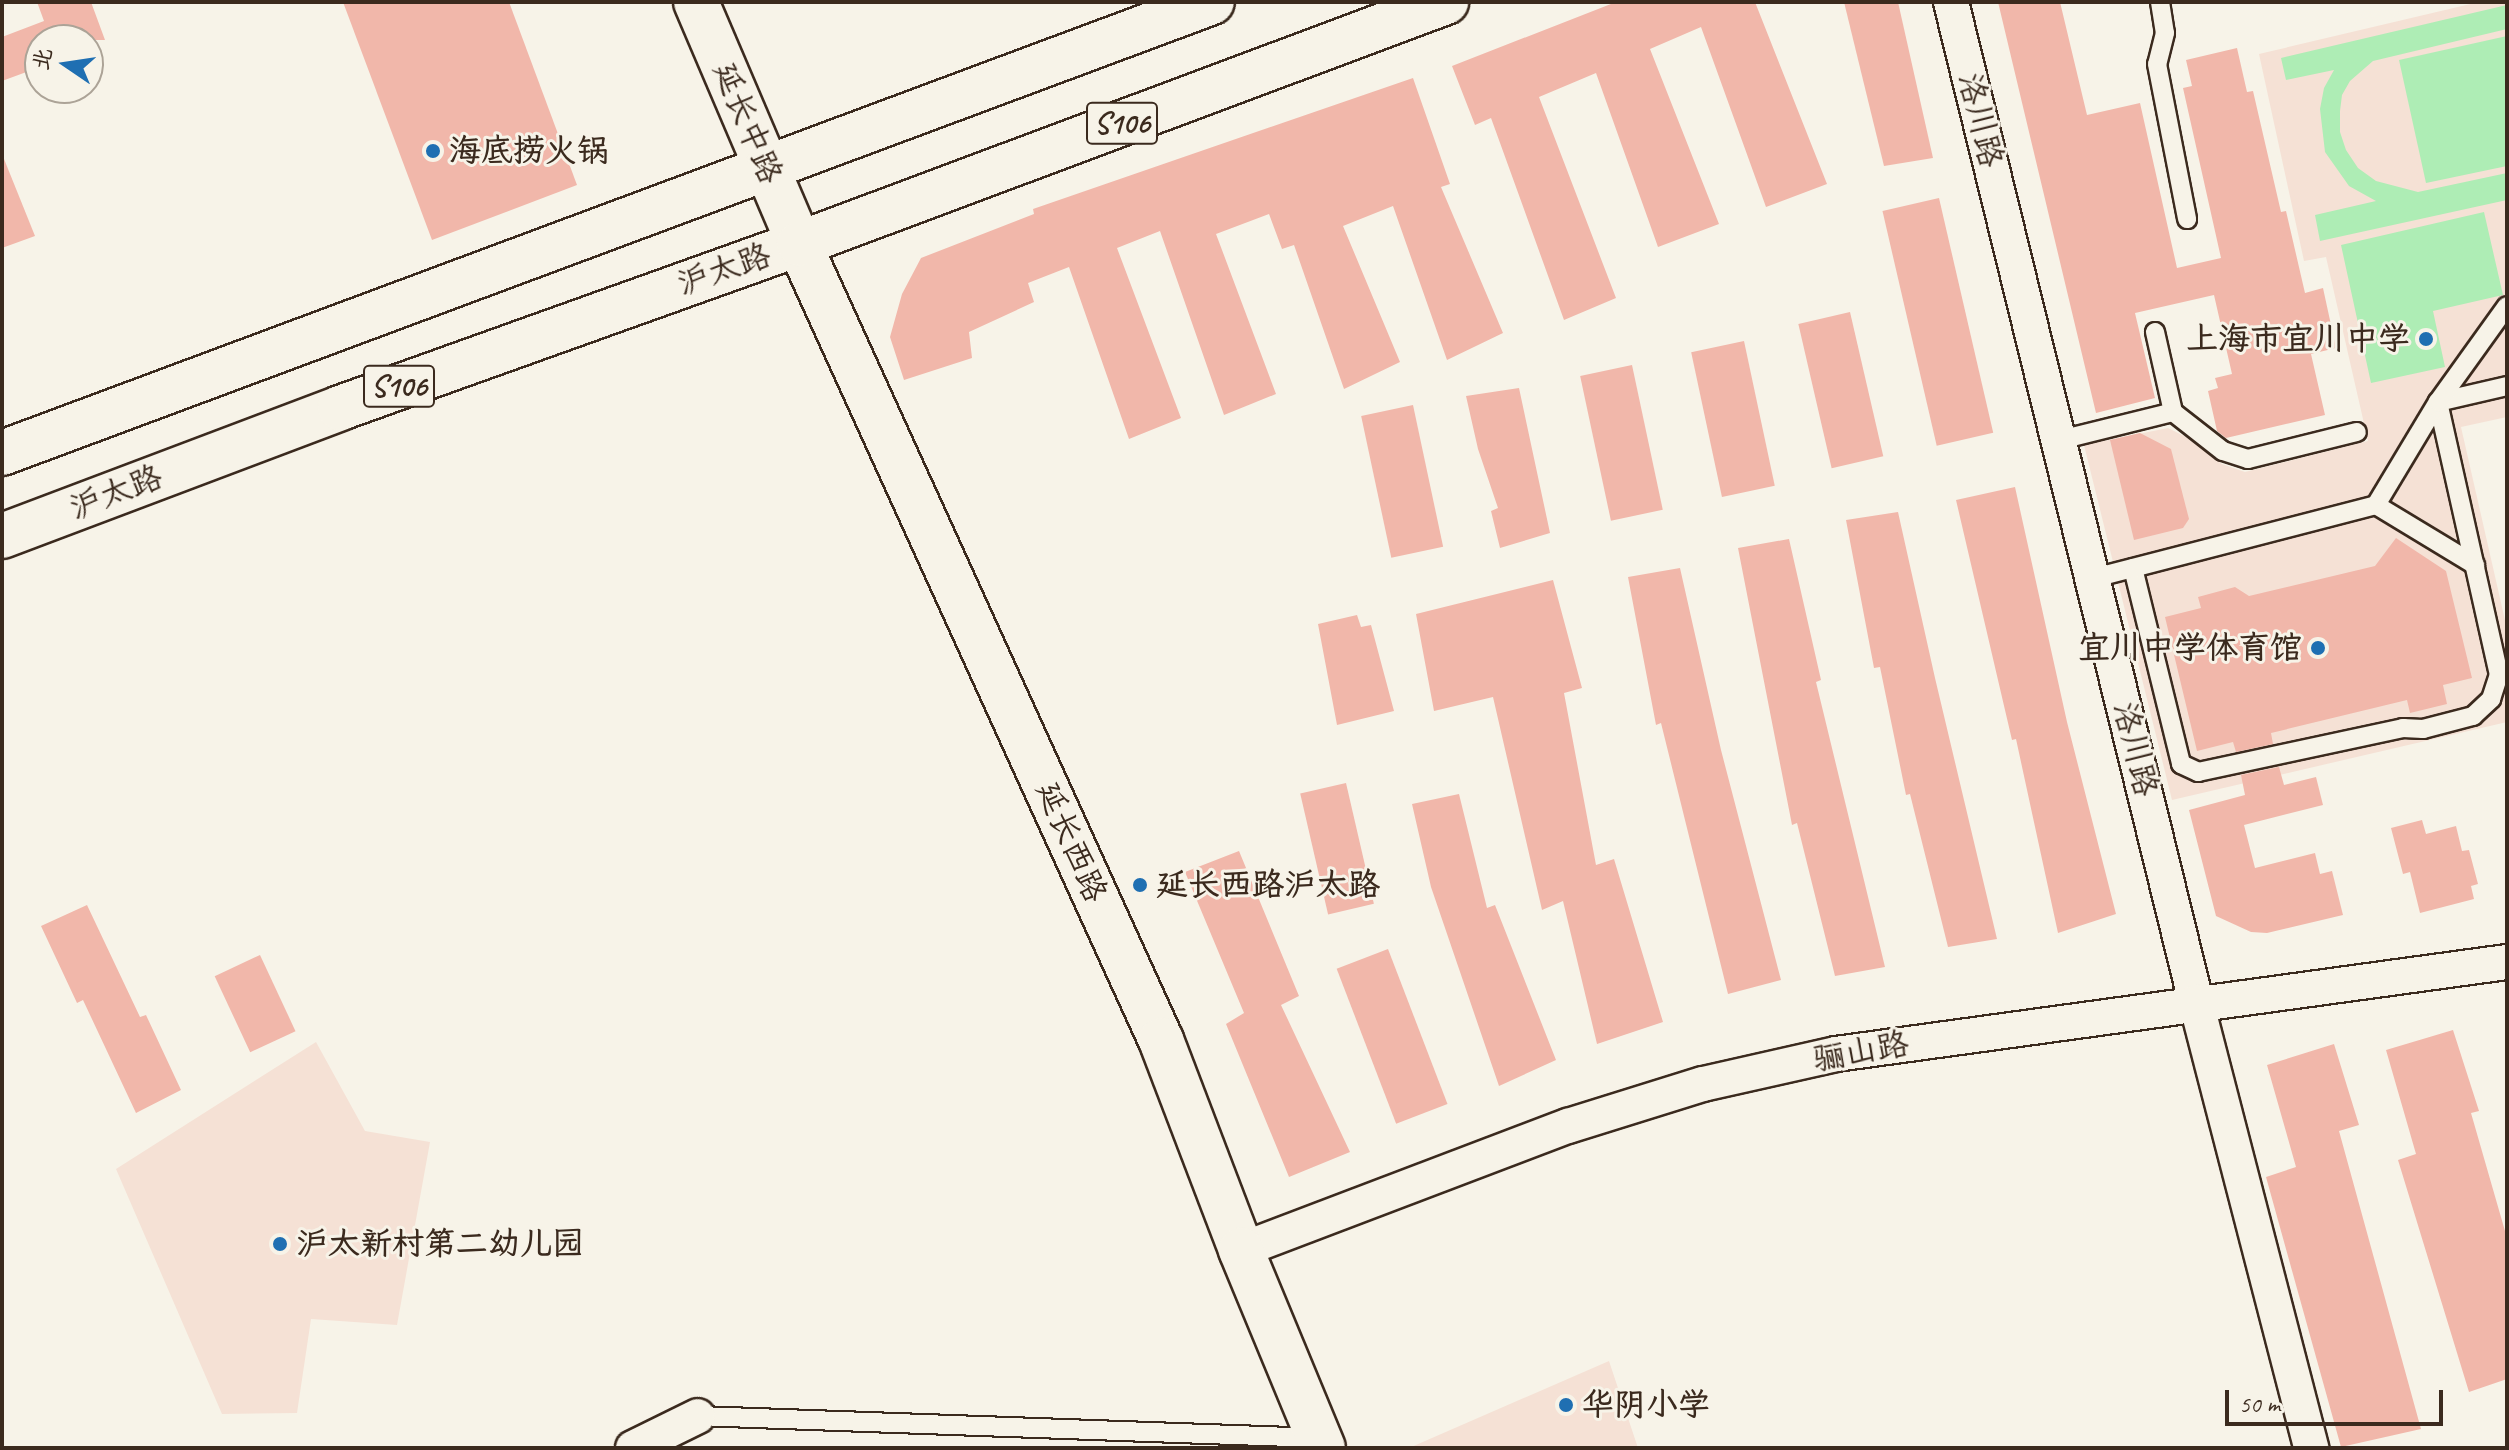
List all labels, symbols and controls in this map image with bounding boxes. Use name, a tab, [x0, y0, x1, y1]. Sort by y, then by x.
north arrow	[24, 24, 104, 104]
text: 北	[26, 45, 59, 73]
street label: 延长中路	[704, 57, 790, 189]
street label: 洛川路	[1950, 69, 2010, 171]
road number: S106	[1086, 97, 1158, 149]
place label: 海底捞火锅	[449, 132, 609, 170]
marker: 海底捞火锅	[424, 142, 442, 160]
street label: 沪太路	[672, 236, 776, 304]
place label: 上海市宜川中学	[2186, 320, 2410, 358]
marker: 上海市宜川中学	[2417, 330, 2435, 348]
road number: S106	[363, 360, 435, 412]
street label: 沪太路	[64, 458, 168, 528]
place label: 宜川中学体育馆	[2078, 629, 2302, 667]
marker: 宜川中学体育馆	[2309, 639, 2327, 657]
street label: 洛川路	[2105, 698, 2165, 800]
street label: 延长西路	[1027, 776, 1115, 908]
place label: 延长西路沪太路	[1156, 866, 1380, 904]
marker: 延长西路沪太路	[1131, 876, 1149, 894]
street label: 骊山路	[1810, 1025, 1912, 1079]
place label: 沪太新村第二幼儿园	[296, 1225, 584, 1263]
marker: 沪太新村第二幼儿园	[271, 1235, 289, 1253]
scale bar	[2229, 1374, 2447, 1424]
place label: 华阴小学	[1582, 1386, 1710, 1424]
text: 50 m	[2239, 1389, 2280, 1419]
marker: 华阴小学	[1557, 1396, 1575, 1414]

